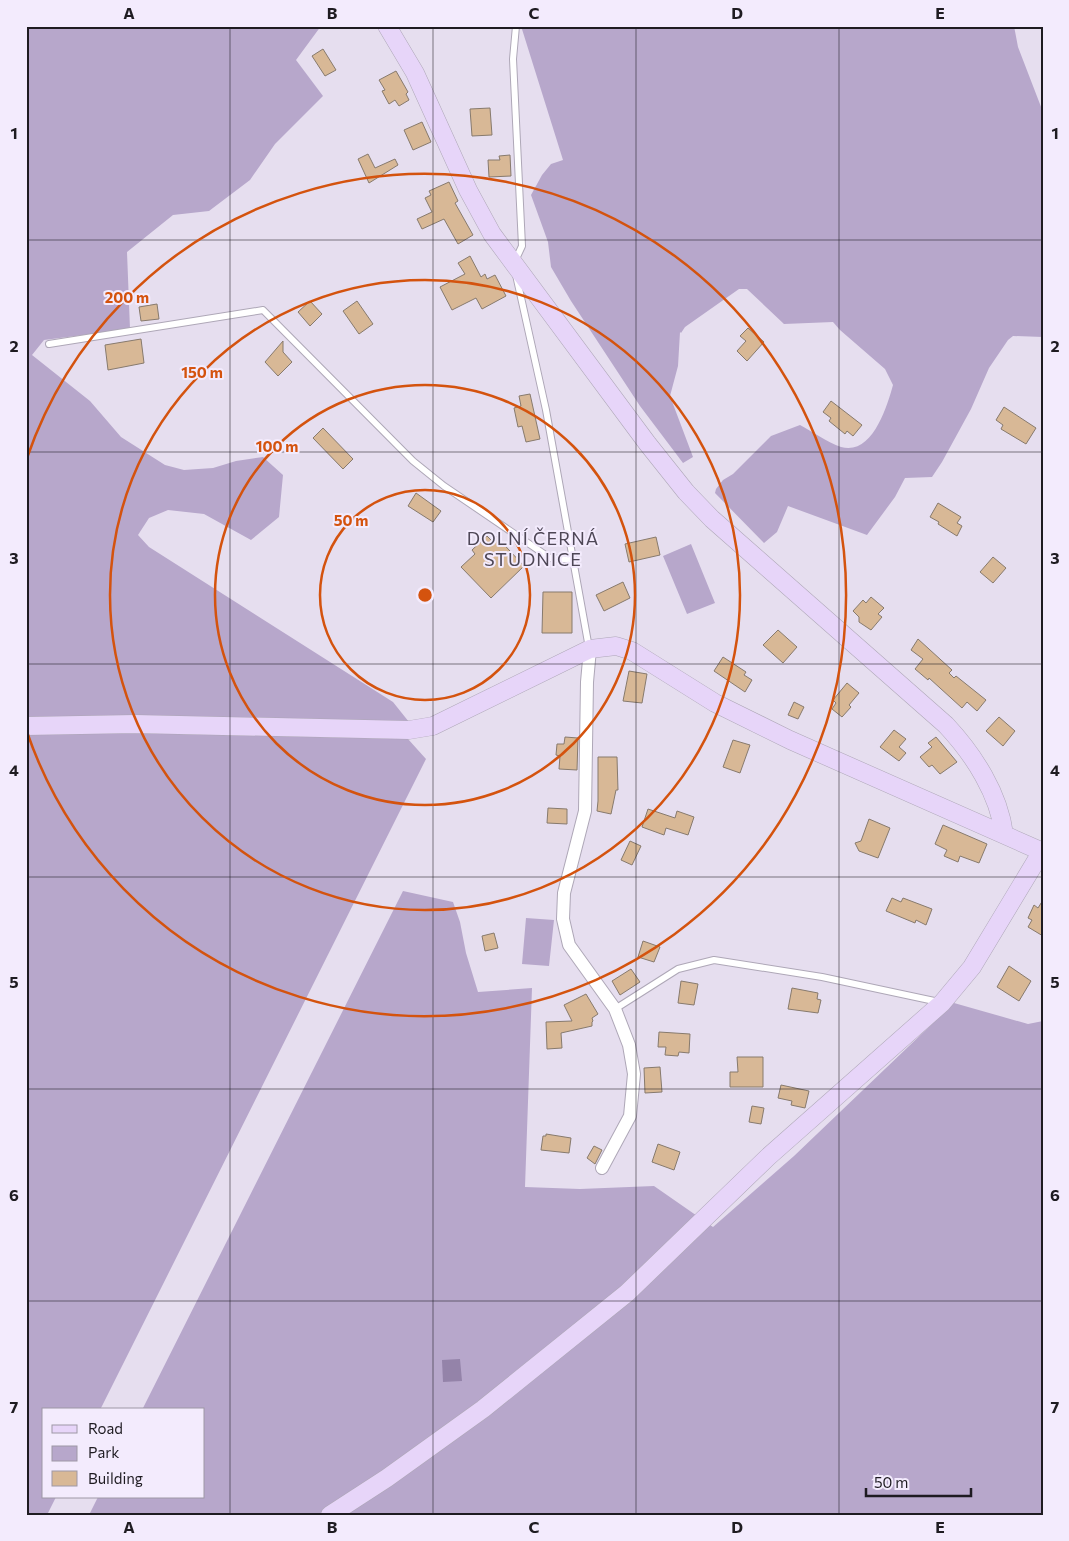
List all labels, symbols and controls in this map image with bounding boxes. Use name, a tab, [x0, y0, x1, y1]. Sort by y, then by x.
text: A	[123, 3, 135, 22]
text: B	[327, 3, 338, 22]
text: C	[529, 3, 540, 22]
text: D	[731, 3, 743, 22]
text: E	[935, 3, 945, 22]
text: 1	[10, 123, 18, 142]
text: 1	[1051, 123, 1059, 142]
text: 200 m	[105, 288, 149, 306]
text: 2	[9, 336, 19, 355]
text: 2	[1050, 336, 1060, 355]
text: 150 m	[181, 363, 223, 381]
text: 100 m	[256, 437, 298, 455]
text: 50 m	[334, 511, 368, 529]
district label: DOLNÍ ČERNÁ STUDNICE	[467, 527, 599, 570]
text: 3	[9, 548, 19, 567]
text: 3	[1050, 548, 1060, 567]
centre of rings	[416, 586, 434, 604]
text: 4	[9, 760, 19, 779]
text: 4	[1050, 760, 1060, 779]
text: 5	[9, 972, 19, 991]
text: 5	[1050, 972, 1060, 991]
text: 6	[9, 1185, 19, 1204]
text: 6	[1050, 1185, 1060, 1204]
text: 7	[10, 1397, 19, 1416]
text: 7	[1051, 1397, 1060, 1416]
legend	[42, 1408, 205, 1498]
text: Road	[88, 1419, 123, 1437]
text: Park	[88, 1443, 119, 1461]
scale bar	[866, 1466, 972, 1498]
text: Building	[88, 1469, 143, 1487]
text: 50 m	[874, 1473, 908, 1491]
text: A	[123, 1517, 135, 1536]
text: B	[327, 1517, 338, 1536]
text: C	[529, 1517, 540, 1536]
text: D	[731, 1517, 743, 1536]
text: E	[935, 1517, 945, 1536]

